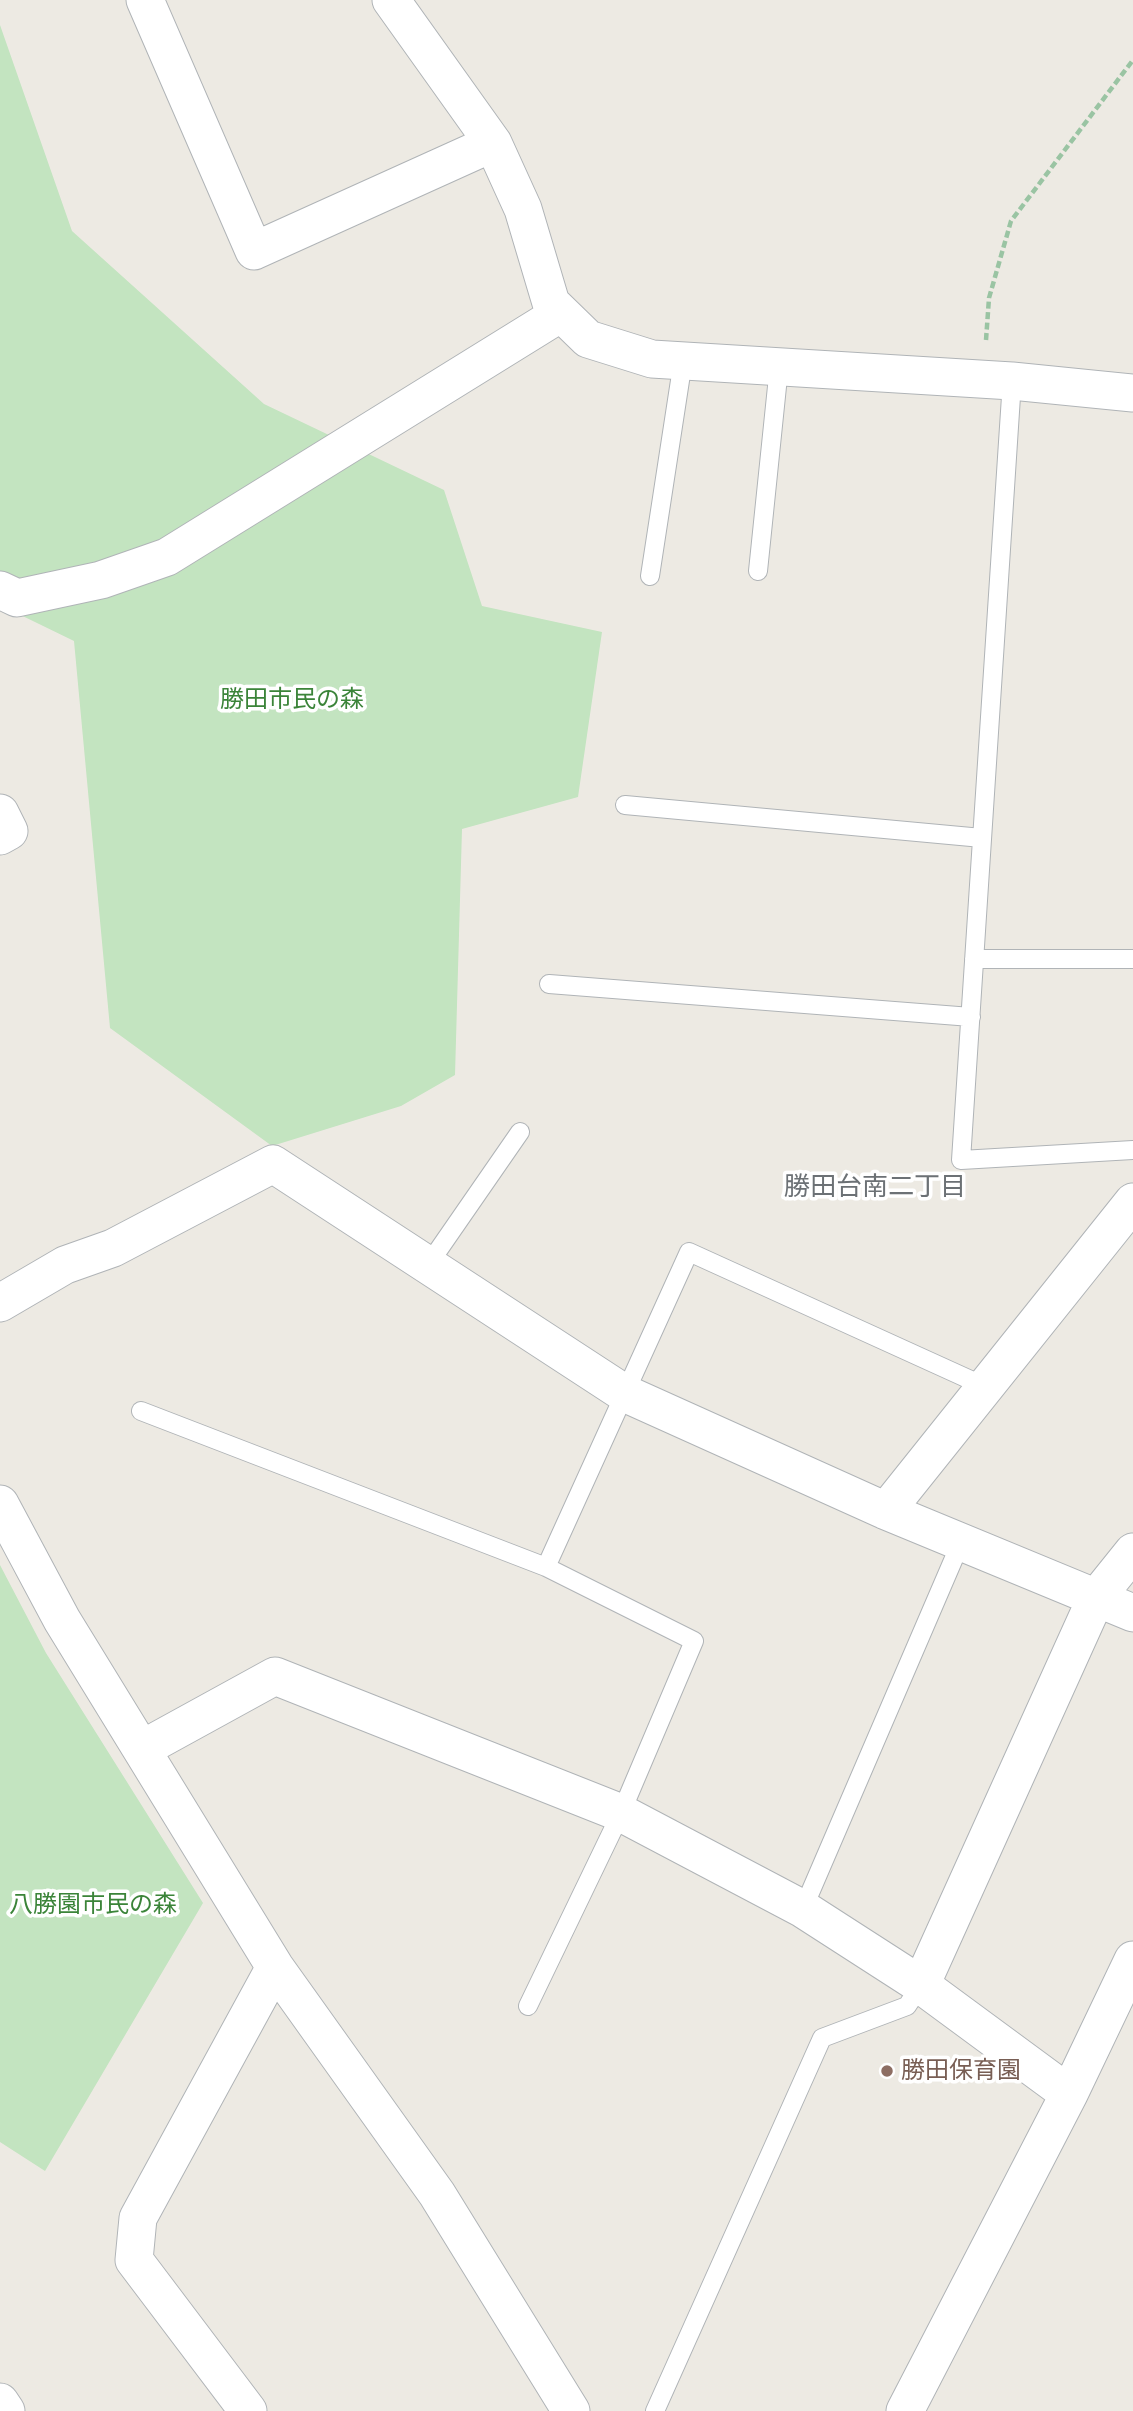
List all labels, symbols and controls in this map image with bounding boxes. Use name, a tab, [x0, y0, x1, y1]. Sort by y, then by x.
park label: 勝田市民の森	[220, 686, 364, 714]
district label: 勝田台南二丁目	[784, 1172, 966, 1204]
park label: 八勝園市民の森	[9, 1891, 177, 1919]
place label: 勝田保育園	[901, 2057, 1021, 2085]
marker: 勝田保育園	[879, 2063, 895, 2079]

